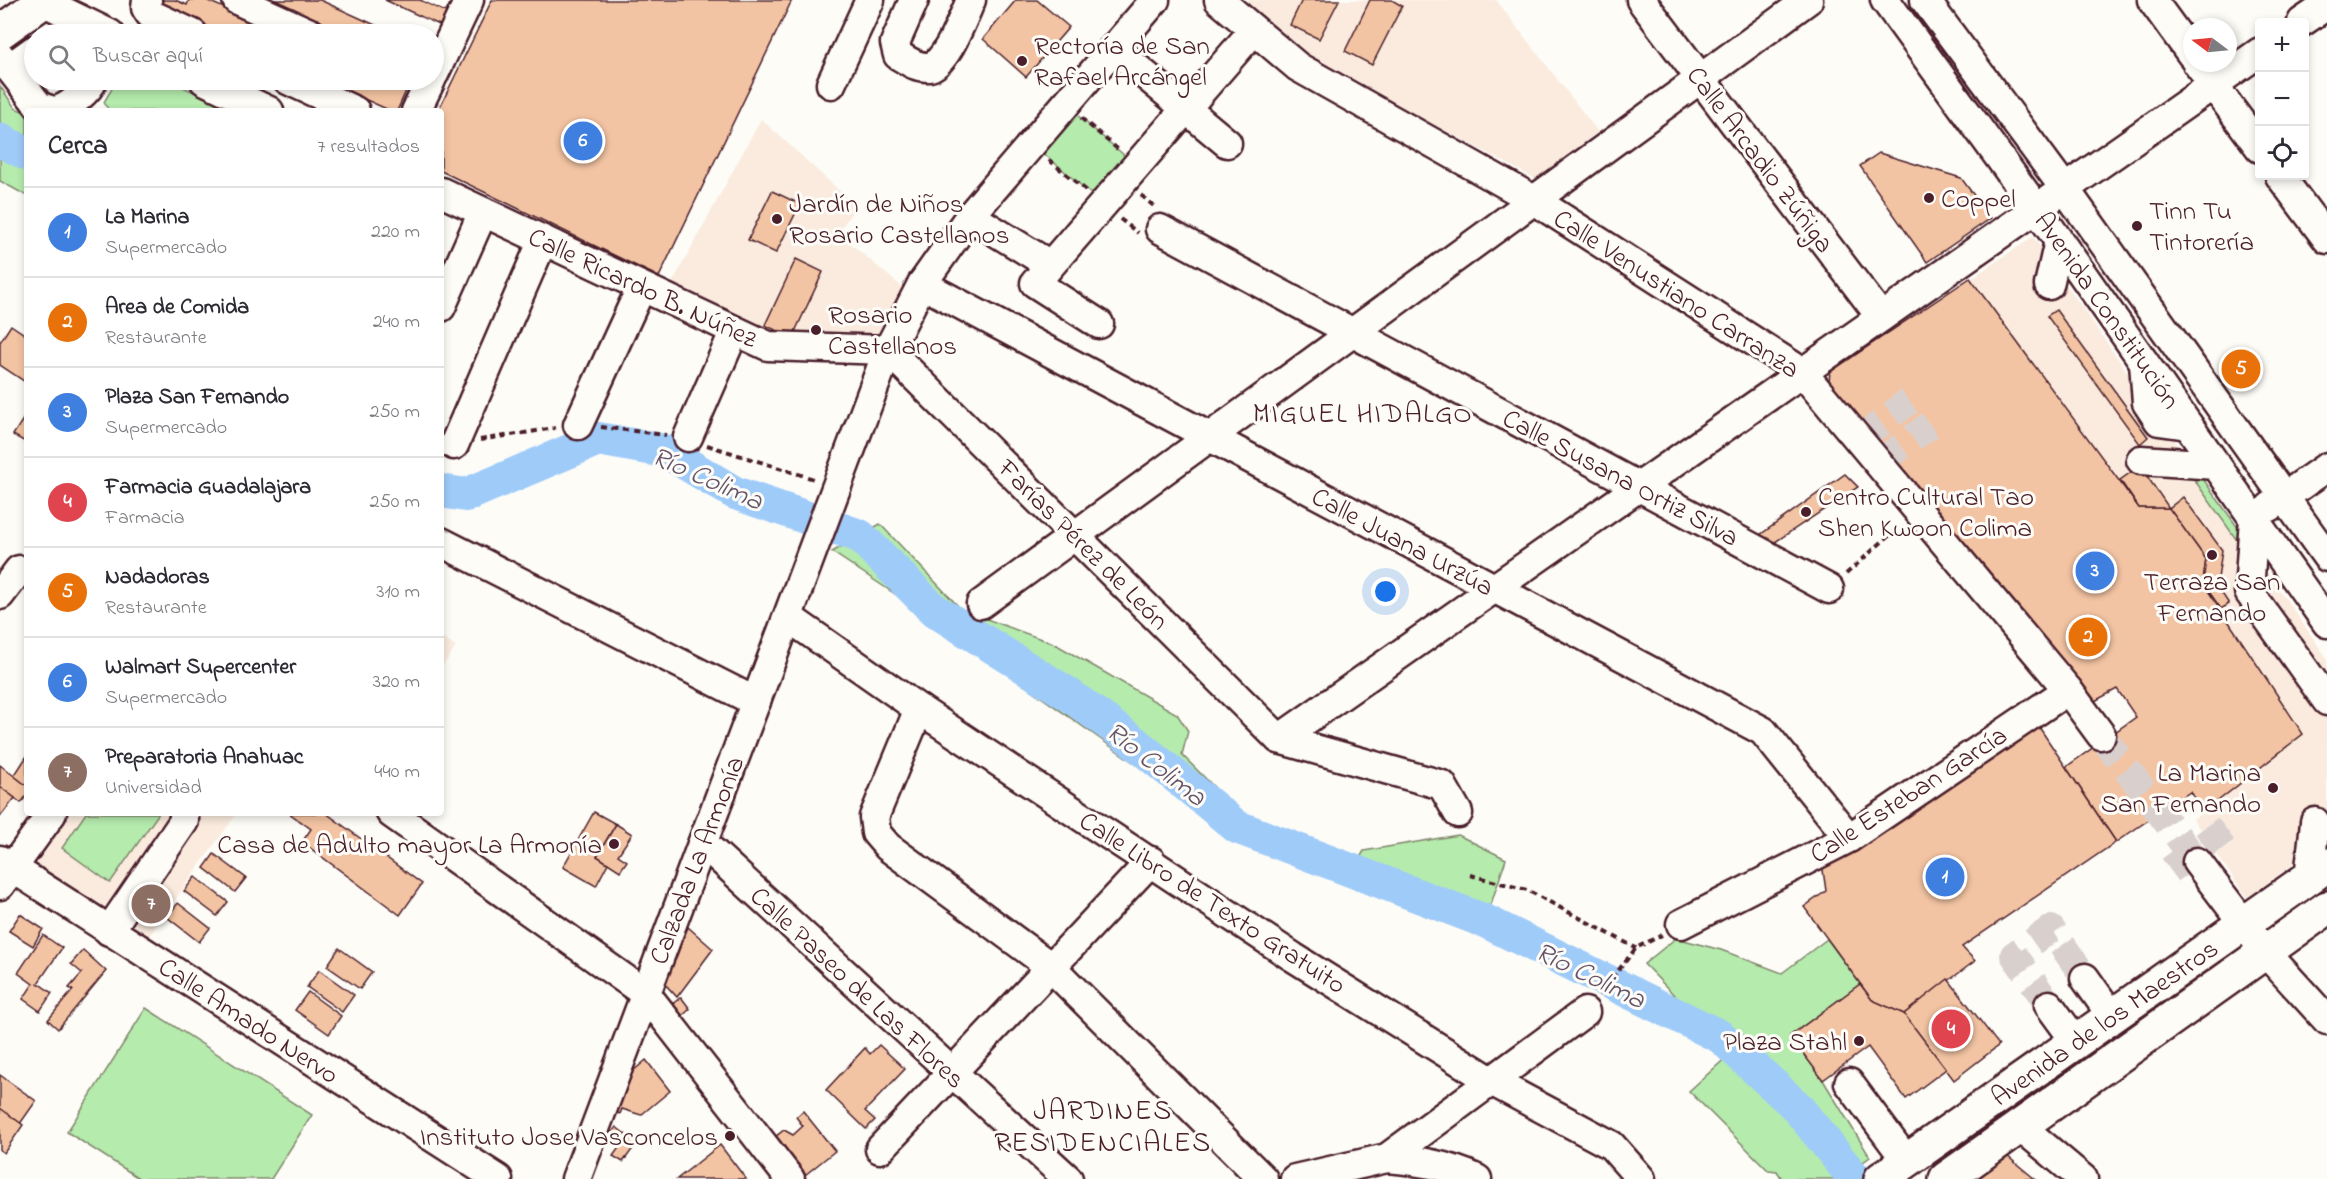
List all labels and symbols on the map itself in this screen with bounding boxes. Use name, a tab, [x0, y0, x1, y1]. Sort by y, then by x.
north arrow	[2183, 18, 2237, 72]
place label: Rectoría de San Rafael Arcángel	[1034, 28, 1210, 98]
marker: Rectoría de San Rafael Arcángel	[1015, 54, 1029, 68]
street label: Calle Arcadio Zúñiga	[1676, 59, 1842, 262]
pin: 6	[564, 118, 602, 164]
place label: Coppel	[1941, 181, 2016, 220]
place label: Jardín de Niños Rosario Castellanos	[789, 186, 1009, 256]
marker: Coppel	[1922, 191, 1936, 205]
place label: Tinn Tu Tintorería	[2149, 193, 2254, 263]
street label: Calle Venustiano Carranza	[1545, 201, 1807, 390]
street label: Avenida Constitución	[2023, 205, 2189, 418]
marker: Jardín de Niños Rosario Castellanos	[770, 212, 784, 226]
street label: Calle Ricardo B. Núñez	[521, 219, 764, 360]
marker: Tinn Tu Tintorería	[2130, 219, 2144, 233]
place label: Rosario Castellanos	[828, 297, 957, 367]
marker: Rosario Castellanos	[809, 323, 823, 337]
pin: 5	[2222, 346, 2260, 392]
district label: MIGUEL HIDALGO	[1253, 395, 1473, 436]
street label: Calle Susana Ortiz Silva	[1495, 400, 1745, 558]
water label: Río Colima	[644, 438, 770, 523]
street label: Farías Pérez de León	[987, 450, 1177, 640]
street label: Calle Juana Urzúa	[1304, 479, 1500, 608]
place label: Centro Cultural Tao Shen Kwoon Colima	[1818, 479, 2034, 549]
marker: Centro Cultural Tao Shen Kwoon Colima	[1799, 505, 1813, 519]
pin: 3	[2076, 548, 2114, 594]
marker: Terraza San Fernando	[2205, 548, 2219, 562]
place label: Terraza San Fernando	[2144, 564, 2280, 634]
your location	[1371, 577, 1400, 606]
pin: 2	[2068, 614, 2108, 660]
water label: Río Colima	[1096, 713, 1215, 819]
street label: Calle Esteban García	[1803, 717, 2016, 875]
street label: Calzada La Armonía	[641, 751, 756, 971]
place label: La Marina San Fernando	[2101, 755, 2261, 825]
marker: La Marina San Fernando	[2266, 781, 2280, 795]
street label: Calle Libro de Texto Gratuito	[1070, 803, 1353, 1005]
place label: Casa de Adulto mayor La Armonía	[217, 827, 602, 866]
marker: Casa de Adulto mayor La Armonía	[607, 837, 621, 851]
pin: 1	[1926, 854, 1964, 900]
street label: Calle Paseo de Las Flores	[740, 878, 973, 1099]
pin: 7	[132, 882, 170, 926]
street label: Avenida de los Maestros	[1984, 931, 2227, 1117]
water label: Río Colima	[1528, 933, 1652, 1022]
street label: Calle Amado Nervo	[150, 949, 346, 1095]
pin: 4	[1932, 1006, 1970, 1052]
place label: Plaza Stahl	[1723, 1024, 1847, 1063]
marker: Plaza Stahl	[1852, 1034, 1866, 1048]
district label: JARDINES RESIDENCIALES	[994, 1092, 1212, 1165]
place label: Instituto Jose Vasconcelos	[420, 1119, 718, 1158]
marker: Instituto Jose Vasconcelos	[723, 1129, 737, 1143]

